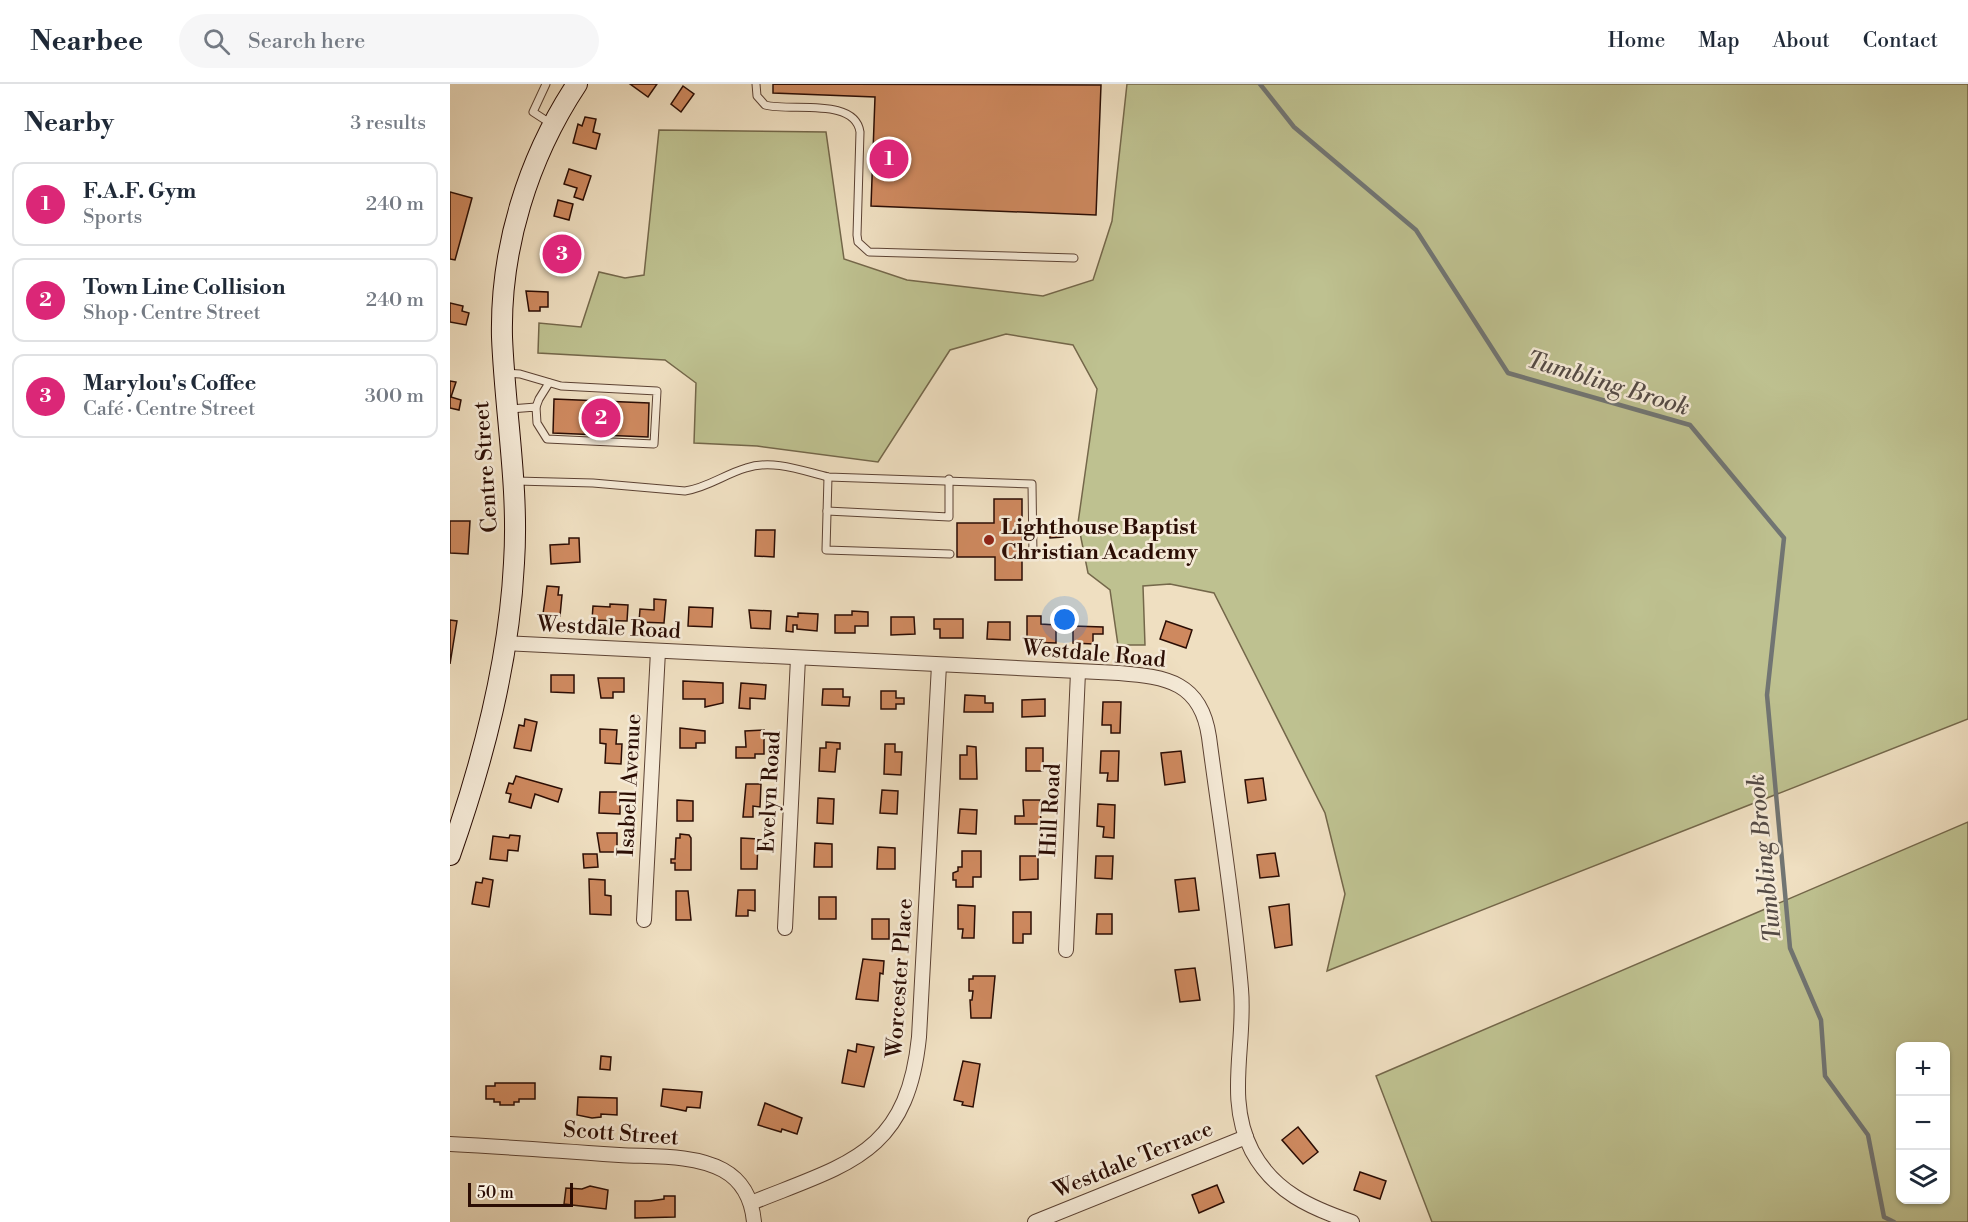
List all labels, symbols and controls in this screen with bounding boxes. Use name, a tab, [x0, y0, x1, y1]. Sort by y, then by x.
search box	[179, 14, 599, 68]
text: Nearbee	[30, 24, 143, 59]
icon: search	[200, 25, 233, 58]
text: Search here	[248, 28, 365, 55]
text: Home	[1608, 28, 1665, 54]
text: Map	[1698, 28, 1740, 54]
text: About	[1773, 28, 1830, 54]
text: Contact	[1863, 28, 1938, 54]
text: Nearby	[24, 107, 114, 139]
text: 3 results	[350, 111, 426, 136]
pin: 1	[870, 136, 908, 182]
text: F.A.F. Gym	[83, 178, 196, 205]
text: 1	[41, 192, 50, 217]
text: 240 m	[366, 192, 424, 217]
text: Sports	[83, 205, 142, 230]
pin: 3	[542, 232, 582, 276]
text: Town Line Collision	[83, 274, 286, 301]
text: 2	[39, 288, 52, 313]
text: 240 m	[366, 288, 424, 313]
text: Shop · Centre Street	[83, 301, 261, 326]
water label: Tumbling Brook	[1523, 345, 1693, 423]
text: Marylou's Coffee	[83, 370, 256, 397]
text: 3	[39, 384, 52, 409]
text: 300 m	[365, 384, 424, 409]
pin: 2	[582, 396, 620, 440]
text: Café · Centre Street	[83, 397, 255, 422]
street label: Centre Street	[468, 400, 504, 534]
place label: Lighthouse Baptist Christian Academy	[1001, 514, 1199, 566]
marker: Lighthouse Baptist Christian Academy	[982, 533, 996, 547]
your location	[1050, 605, 1079, 634]
street label: Westdale Road	[535, 611, 682, 645]
street label: Westdale Road	[1020, 634, 1167, 674]
street label: Isabell Avenue	[613, 713, 647, 857]
street label: Evelyn Road	[753, 730, 787, 854]
street label: Hill Road	[1035, 762, 1067, 857]
water label: Tumbling Brook	[1741, 772, 1789, 944]
street label: Worcester Place	[881, 897, 919, 1060]
map controls	[1896, 1042, 1950, 1204]
button: +	[1896, 1042, 1950, 1096]
button: −	[1896, 1096, 1950, 1150]
street label: Scott Street	[562, 1116, 680, 1152]
street label: Westdale Terrace	[1048, 1116, 1217, 1205]
button: layers	[1896, 1150, 1950, 1204]
scale bar	[468, 1180, 573, 1208]
text: 50 m	[477, 1183, 514, 1203]

